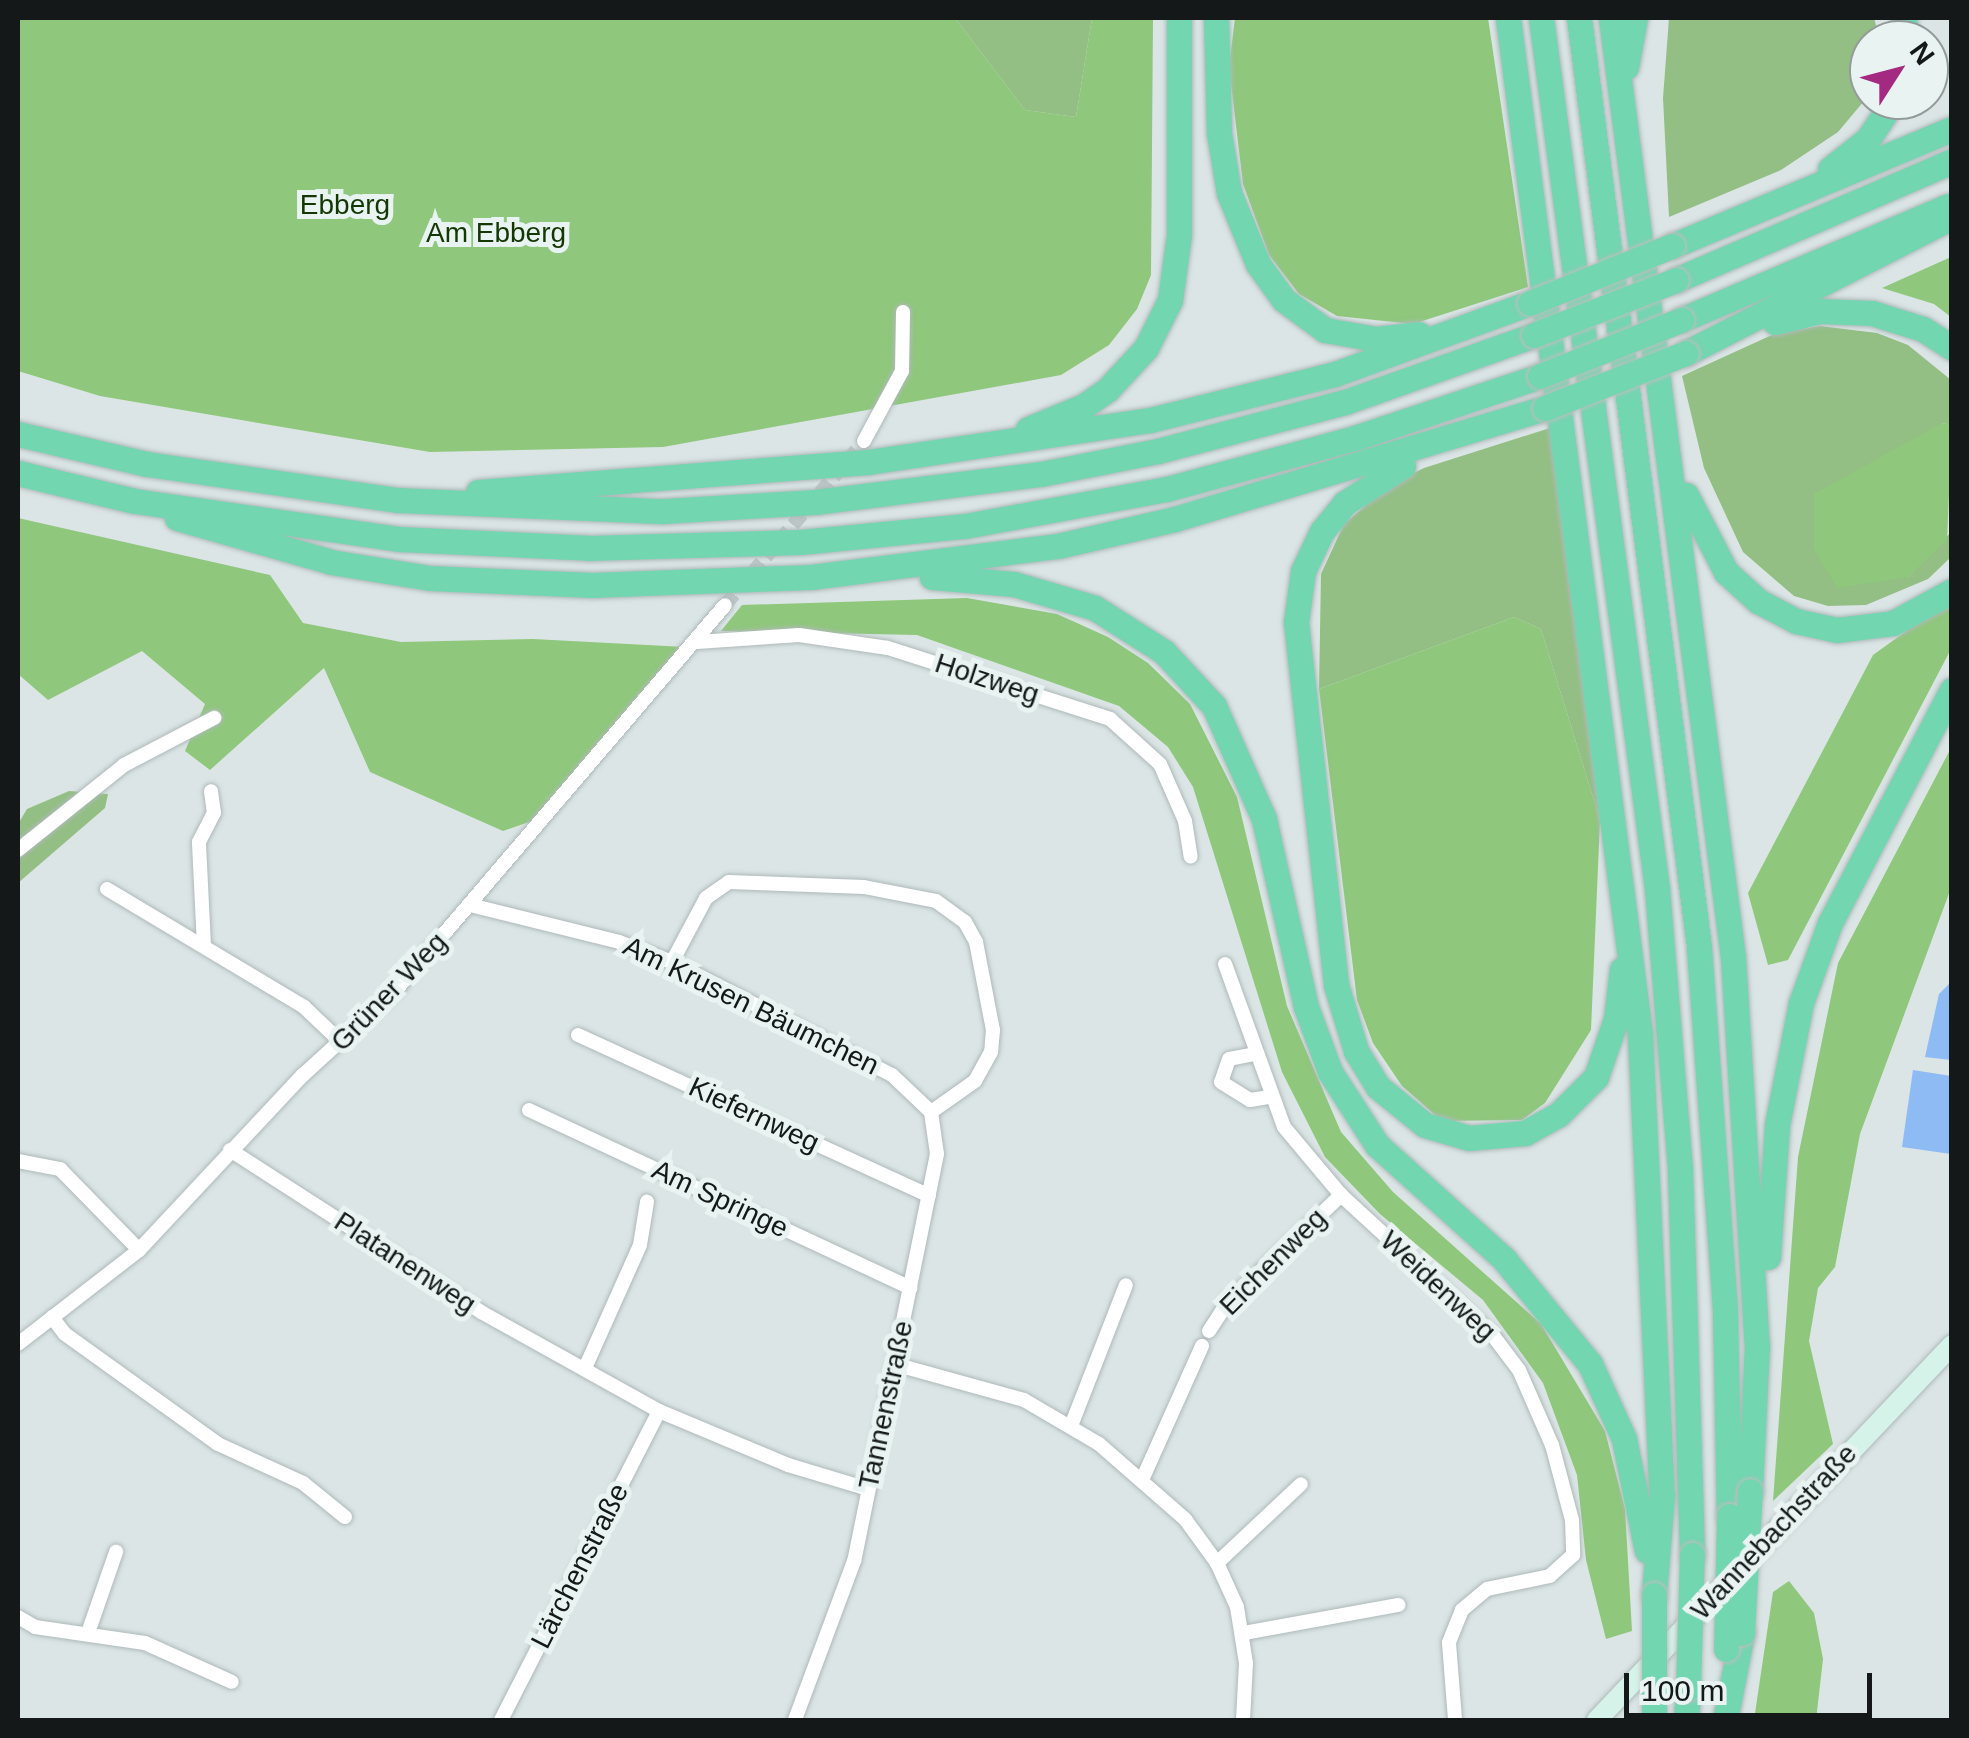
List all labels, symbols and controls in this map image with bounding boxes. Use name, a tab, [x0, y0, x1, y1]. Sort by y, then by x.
north arrow	[1849, 20, 1949, 120]
text: N	[1904, 36, 1941, 71]
park label: Ebberg	[300, 188, 390, 222]
park label: Am Ebberg	[426, 216, 566, 250]
street label: Holzweg	[931, 646, 1043, 712]
street label: Grüner Weg	[324, 926, 454, 1058]
street label: Am Krusen Bäumchen	[618, 929, 884, 1083]
street label: Kiefernweg	[683, 1070, 825, 1160]
street label: Am Springe	[647, 1153, 793, 1245]
street label: Eichenweg	[1213, 1202, 1333, 1322]
street label: Platanenweg	[328, 1205, 482, 1321]
street label: Weidenweg	[1373, 1224, 1503, 1348]
street label: Tannenstraße	[852, 1318, 920, 1492]
street label: Wannebachstraße	[1684, 1437, 1864, 1627]
street label: Lärchenstraße	[524, 1478, 636, 1654]
scale bar	[1629, 1653, 1876, 1715]
text: 100 m	[1641, 1674, 1724, 1707]

